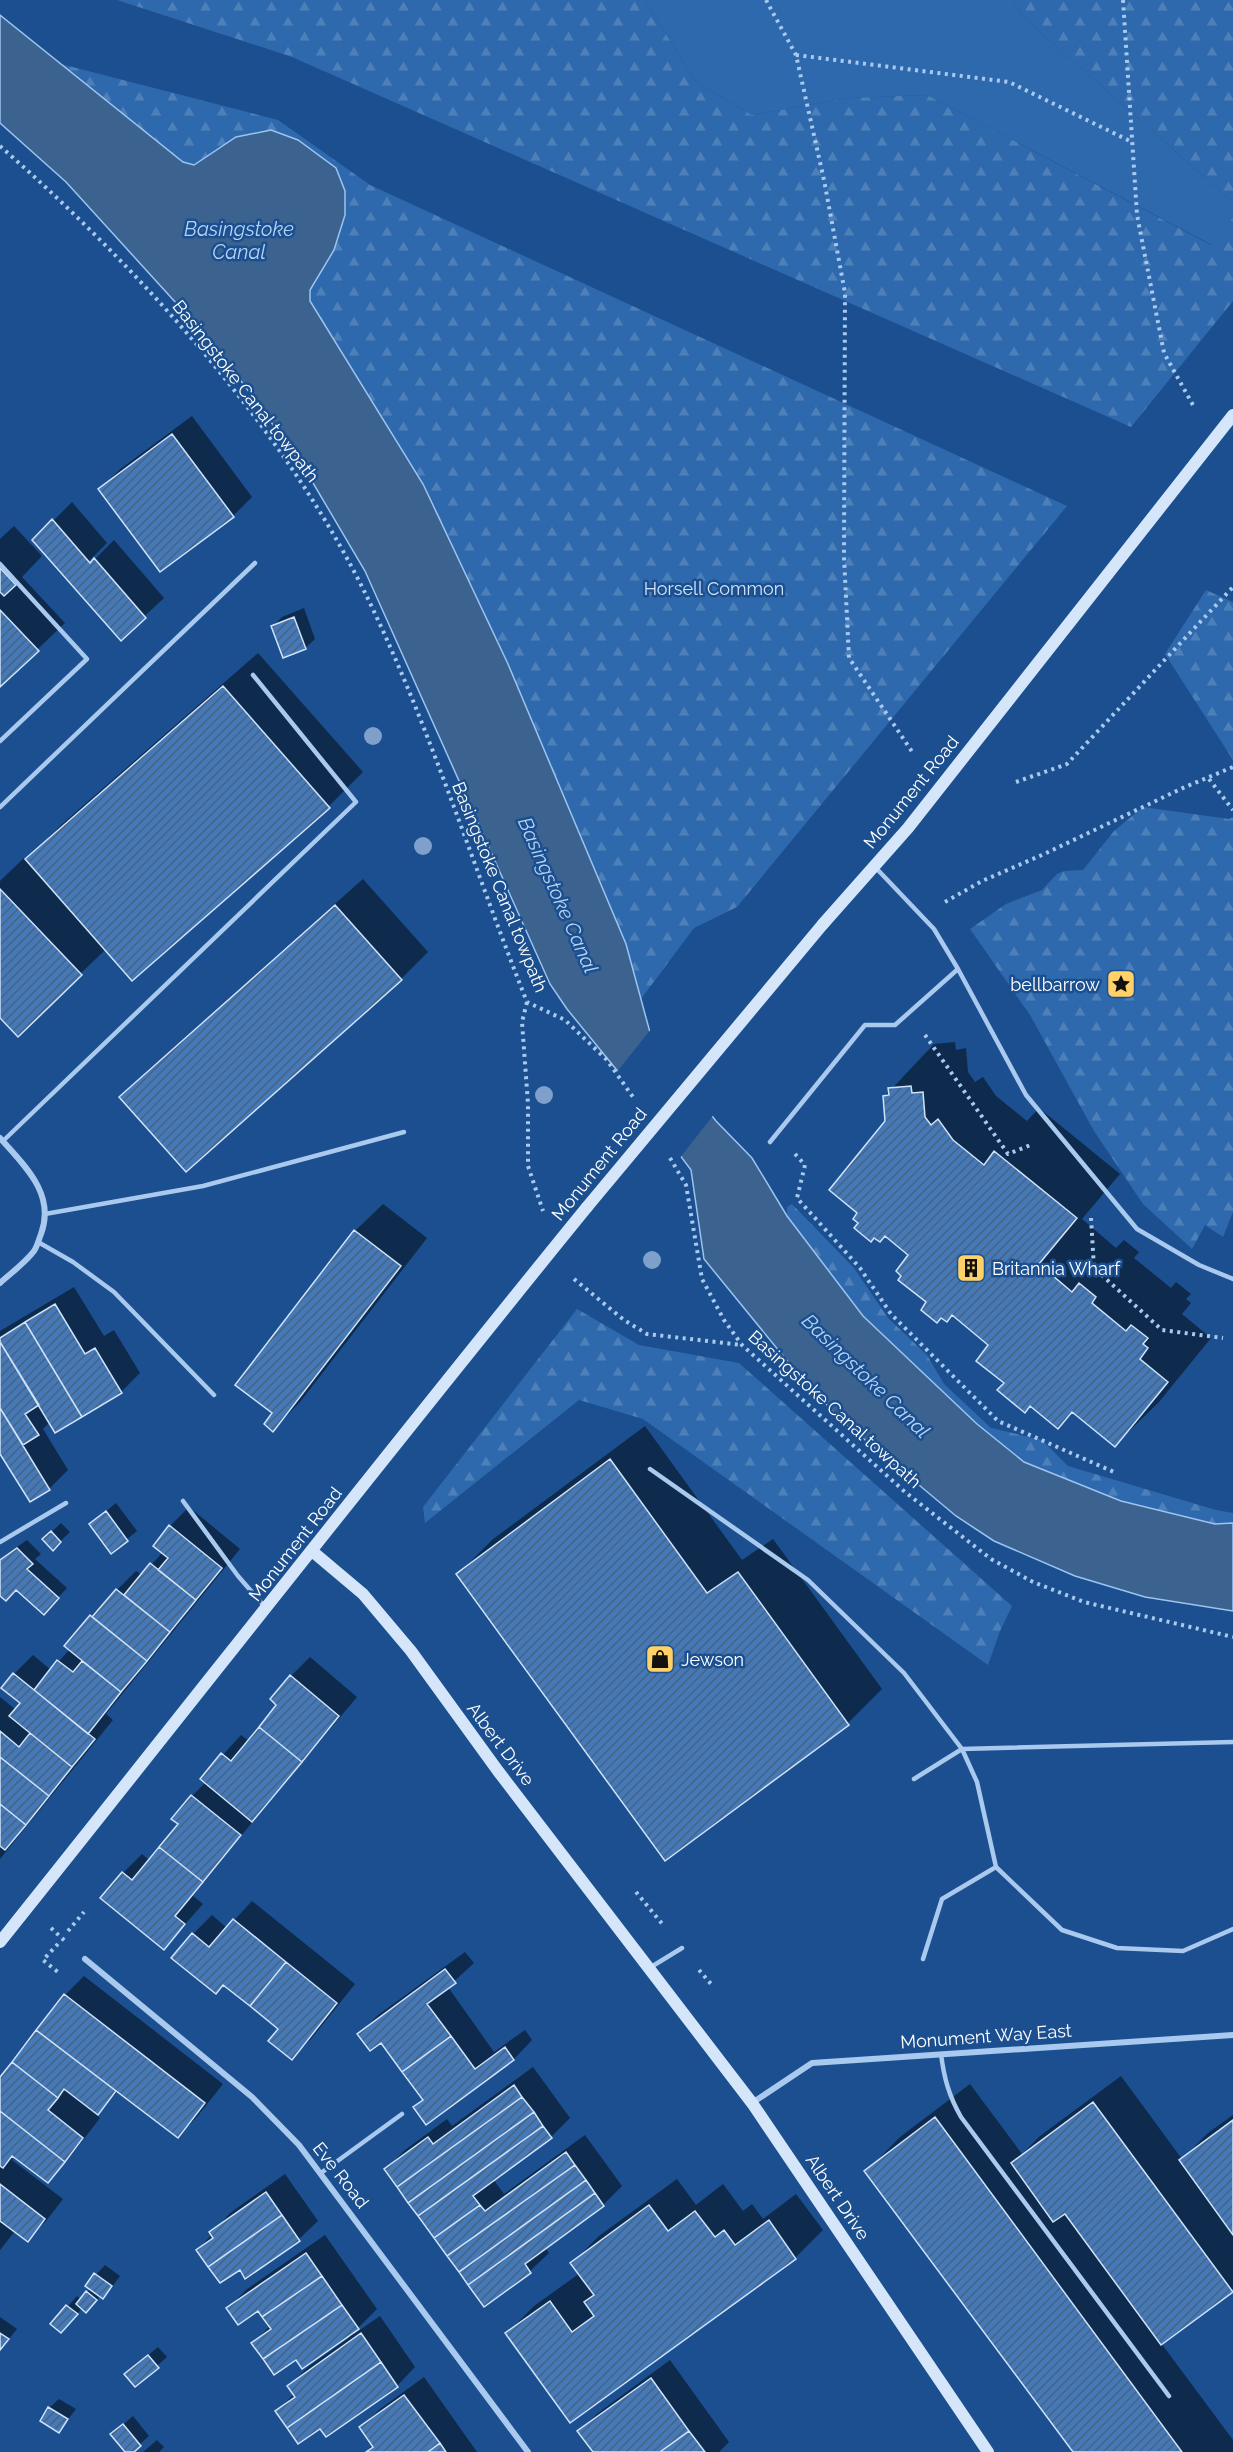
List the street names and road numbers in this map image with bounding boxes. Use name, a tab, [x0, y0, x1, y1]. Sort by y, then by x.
street label: Basingstoke Canal towpath	[168, 296, 324, 486]
street label: Monument Road	[859, 731, 963, 853]
street label: Basingstoke Canal towpath	[448, 779, 552, 995]
street label: Monument Road	[547, 1103, 651, 1225]
street label: Basingstoke Canal towpath	[744, 1326, 926, 1492]
street label: Monument Road	[244, 1483, 346, 1605]
street label: Albert Drive	[463, 1698, 539, 1790]
street label: Monument Way East	[900, 2020, 1072, 2052]
street label: Eve Road	[309, 2138, 373, 2212]
street label: Albert Drive	[802, 2150, 875, 2244]

